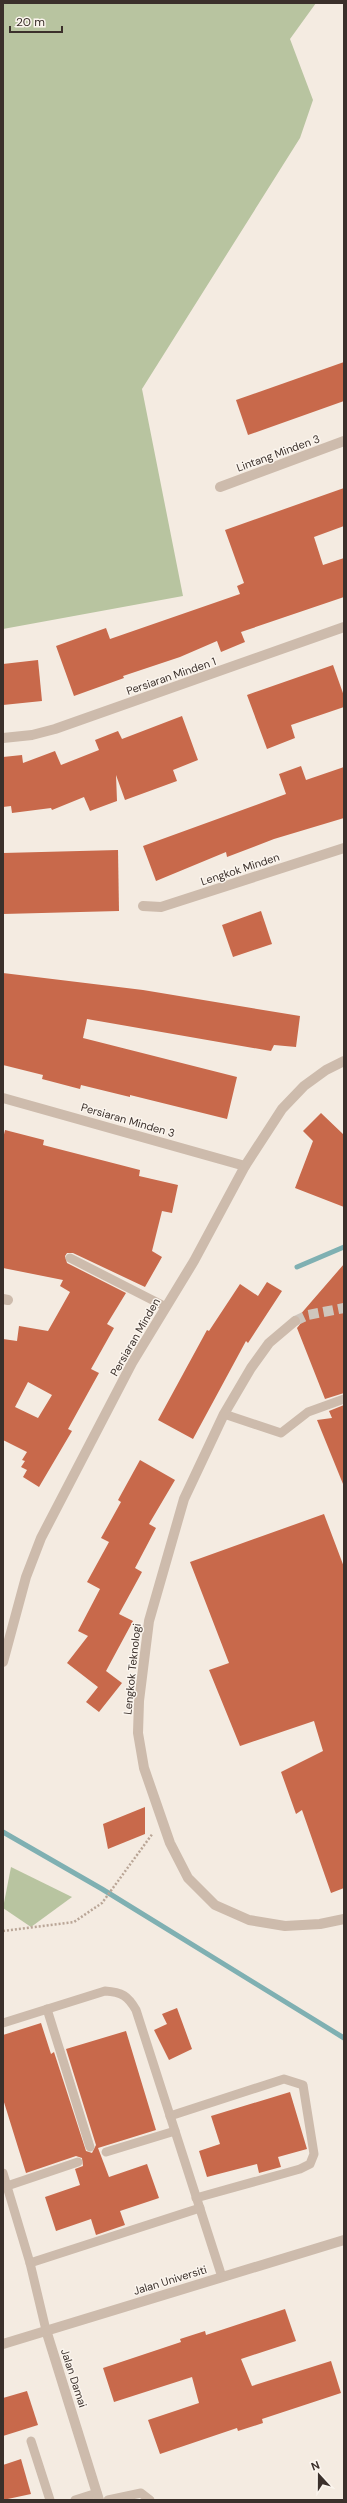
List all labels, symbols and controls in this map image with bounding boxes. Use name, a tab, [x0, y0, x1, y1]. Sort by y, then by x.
scale bar	[10, 8, 62, 34]
text: 20 m	[16, 14, 45, 30]
street label: Lintang Minden 3	[234, 431, 322, 475]
street label: Persiaran Minden 1	[124, 654, 218, 698]
street label: Lengkok Minden	[199, 850, 281, 888]
street label: Persiaran Minden 3	[79, 1100, 177, 1140]
street label: Persiaran Minden	[107, 1296, 163, 1378]
street label: Lengkok Teknologi	[120, 1623, 144, 1715]
street label: Jalan Universiti	[131, 2262, 209, 2298]
street label: Jalan Damai	[58, 2347, 90, 2409]
north arrow	[299, 2455, 339, 2495]
text: N	[309, 2458, 322, 2474]

